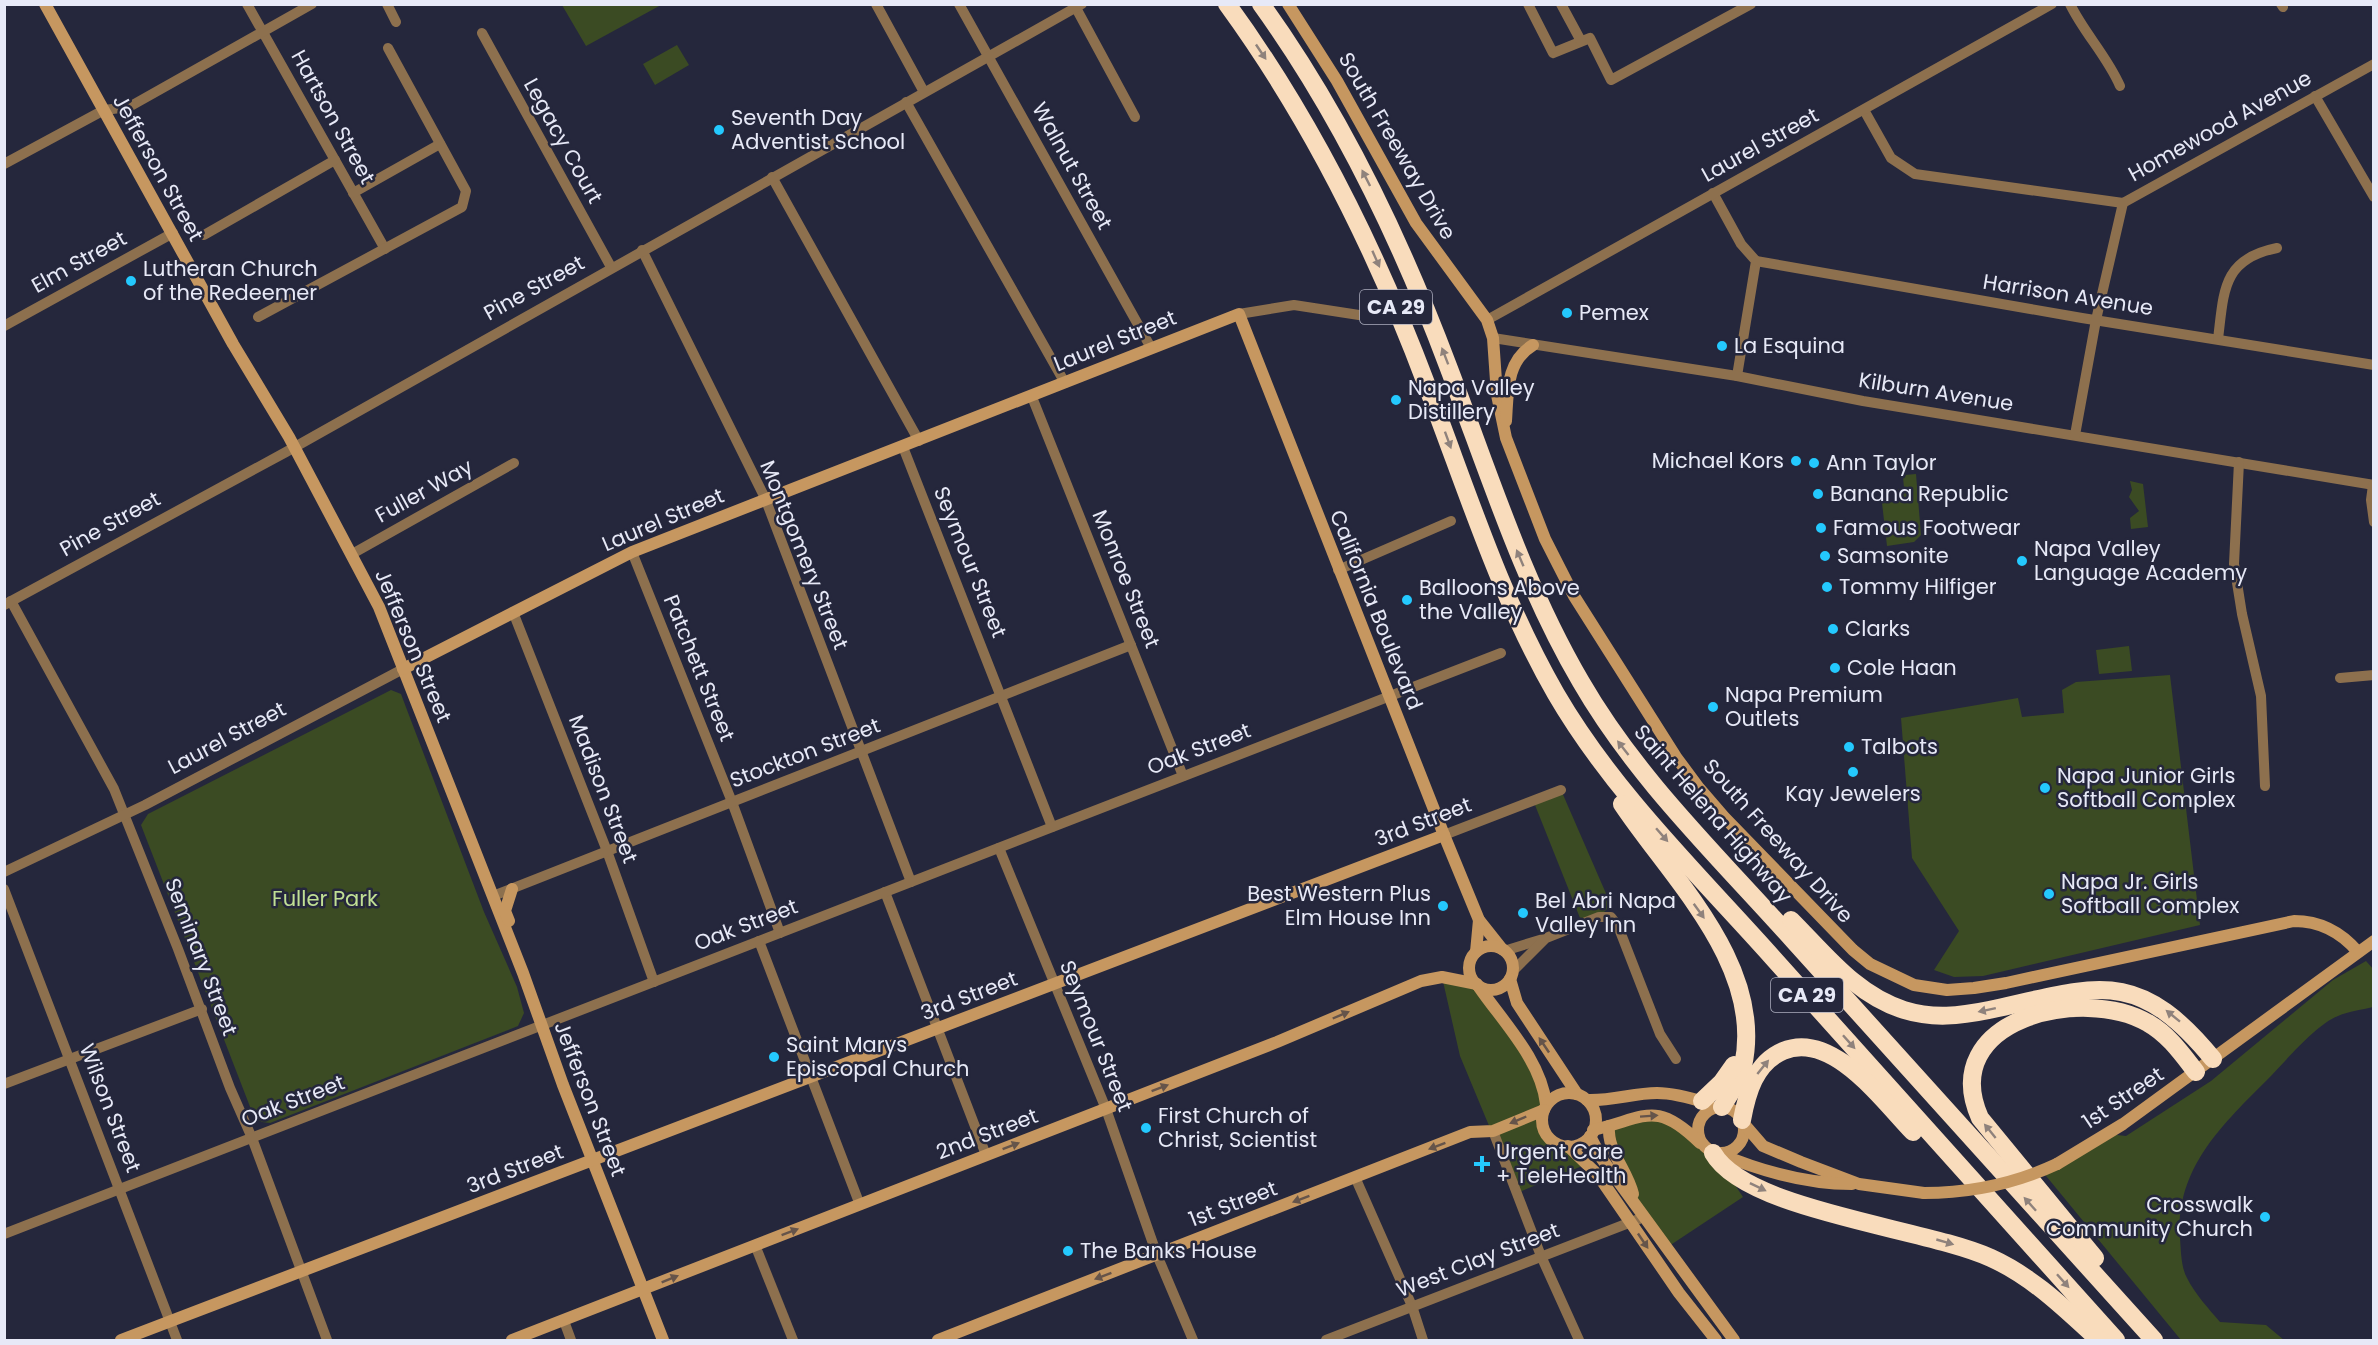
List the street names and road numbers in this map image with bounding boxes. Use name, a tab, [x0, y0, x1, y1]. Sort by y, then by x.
street label: Hartson Street	[285, 45, 382, 189]
street label: South Freeway Drive	[1332, 47, 1463, 245]
street label: Homewood Avenue	[2123, 63, 2317, 188]
street label: Legacy Court	[517, 73, 610, 209]
street label: Jefferson Street	[106, 89, 211, 246]
street label: Walnut Street	[1025, 97, 1119, 235]
street label: Laurel Street	[1696, 100, 1824, 189]
street label: Elm Street	[26, 224, 132, 300]
street label: Pine Street	[478, 248, 589, 327]
street label: Harrison Avenue	[1981, 267, 2155, 322]
road number: CA 29	[1360, 290, 1432, 324]
street label: Laurel Street	[1049, 303, 1180, 378]
street label: Kilburn Avenue	[1857, 365, 2016, 418]
street label: Fuller Way	[370, 452, 478, 529]
street label: Montgomery Street	[753, 456, 856, 654]
street label: Laurel Street	[597, 481, 728, 558]
street label: Seymour Street	[927, 482, 1014, 642]
street label: Pine Street	[54, 484, 165, 563]
street label: Monroe Street	[1086, 506, 1167, 652]
street label: California Boulevard	[1323, 506, 1430, 714]
street label: Jefferson Street	[368, 565, 459, 727]
street label: Patchett Street	[657, 590, 742, 745]
street label: Laurel Street	[163, 694, 291, 781]
street label: Madison Street	[562, 711, 645, 867]
street label: Stockton Street	[726, 711, 884, 794]
street label: Oak Street	[1143, 716, 1255, 782]
street label: Saint Helena Highway	[1628, 718, 1799, 909]
street label: South Freeway Drive	[1697, 752, 1860, 929]
street label: 3rd Street	[1370, 790, 1475, 853]
street label: Seminary Street	[158, 874, 245, 1040]
street label: Oak Street	[690, 892, 802, 958]
street label: Seymour Street	[1053, 956, 1140, 1116]
street label: 3rd Street	[916, 964, 1021, 1027]
road number: CA 29	[1771, 978, 1843, 1012]
street label: Jefferson Street	[548, 1017, 633, 1180]
street label: Wilson Street	[73, 1039, 148, 1176]
street label: 1st Street	[2076, 1060, 2169, 1135]
street label: Oak Street	[237, 1068, 349, 1134]
street label: 2nd Street	[932, 1101, 1042, 1166]
street label: 3rd Street	[462, 1137, 567, 1200]
street label: 1st Street	[1184, 1173, 1281, 1234]
street label: West Clay Street	[1392, 1215, 1563, 1304]

